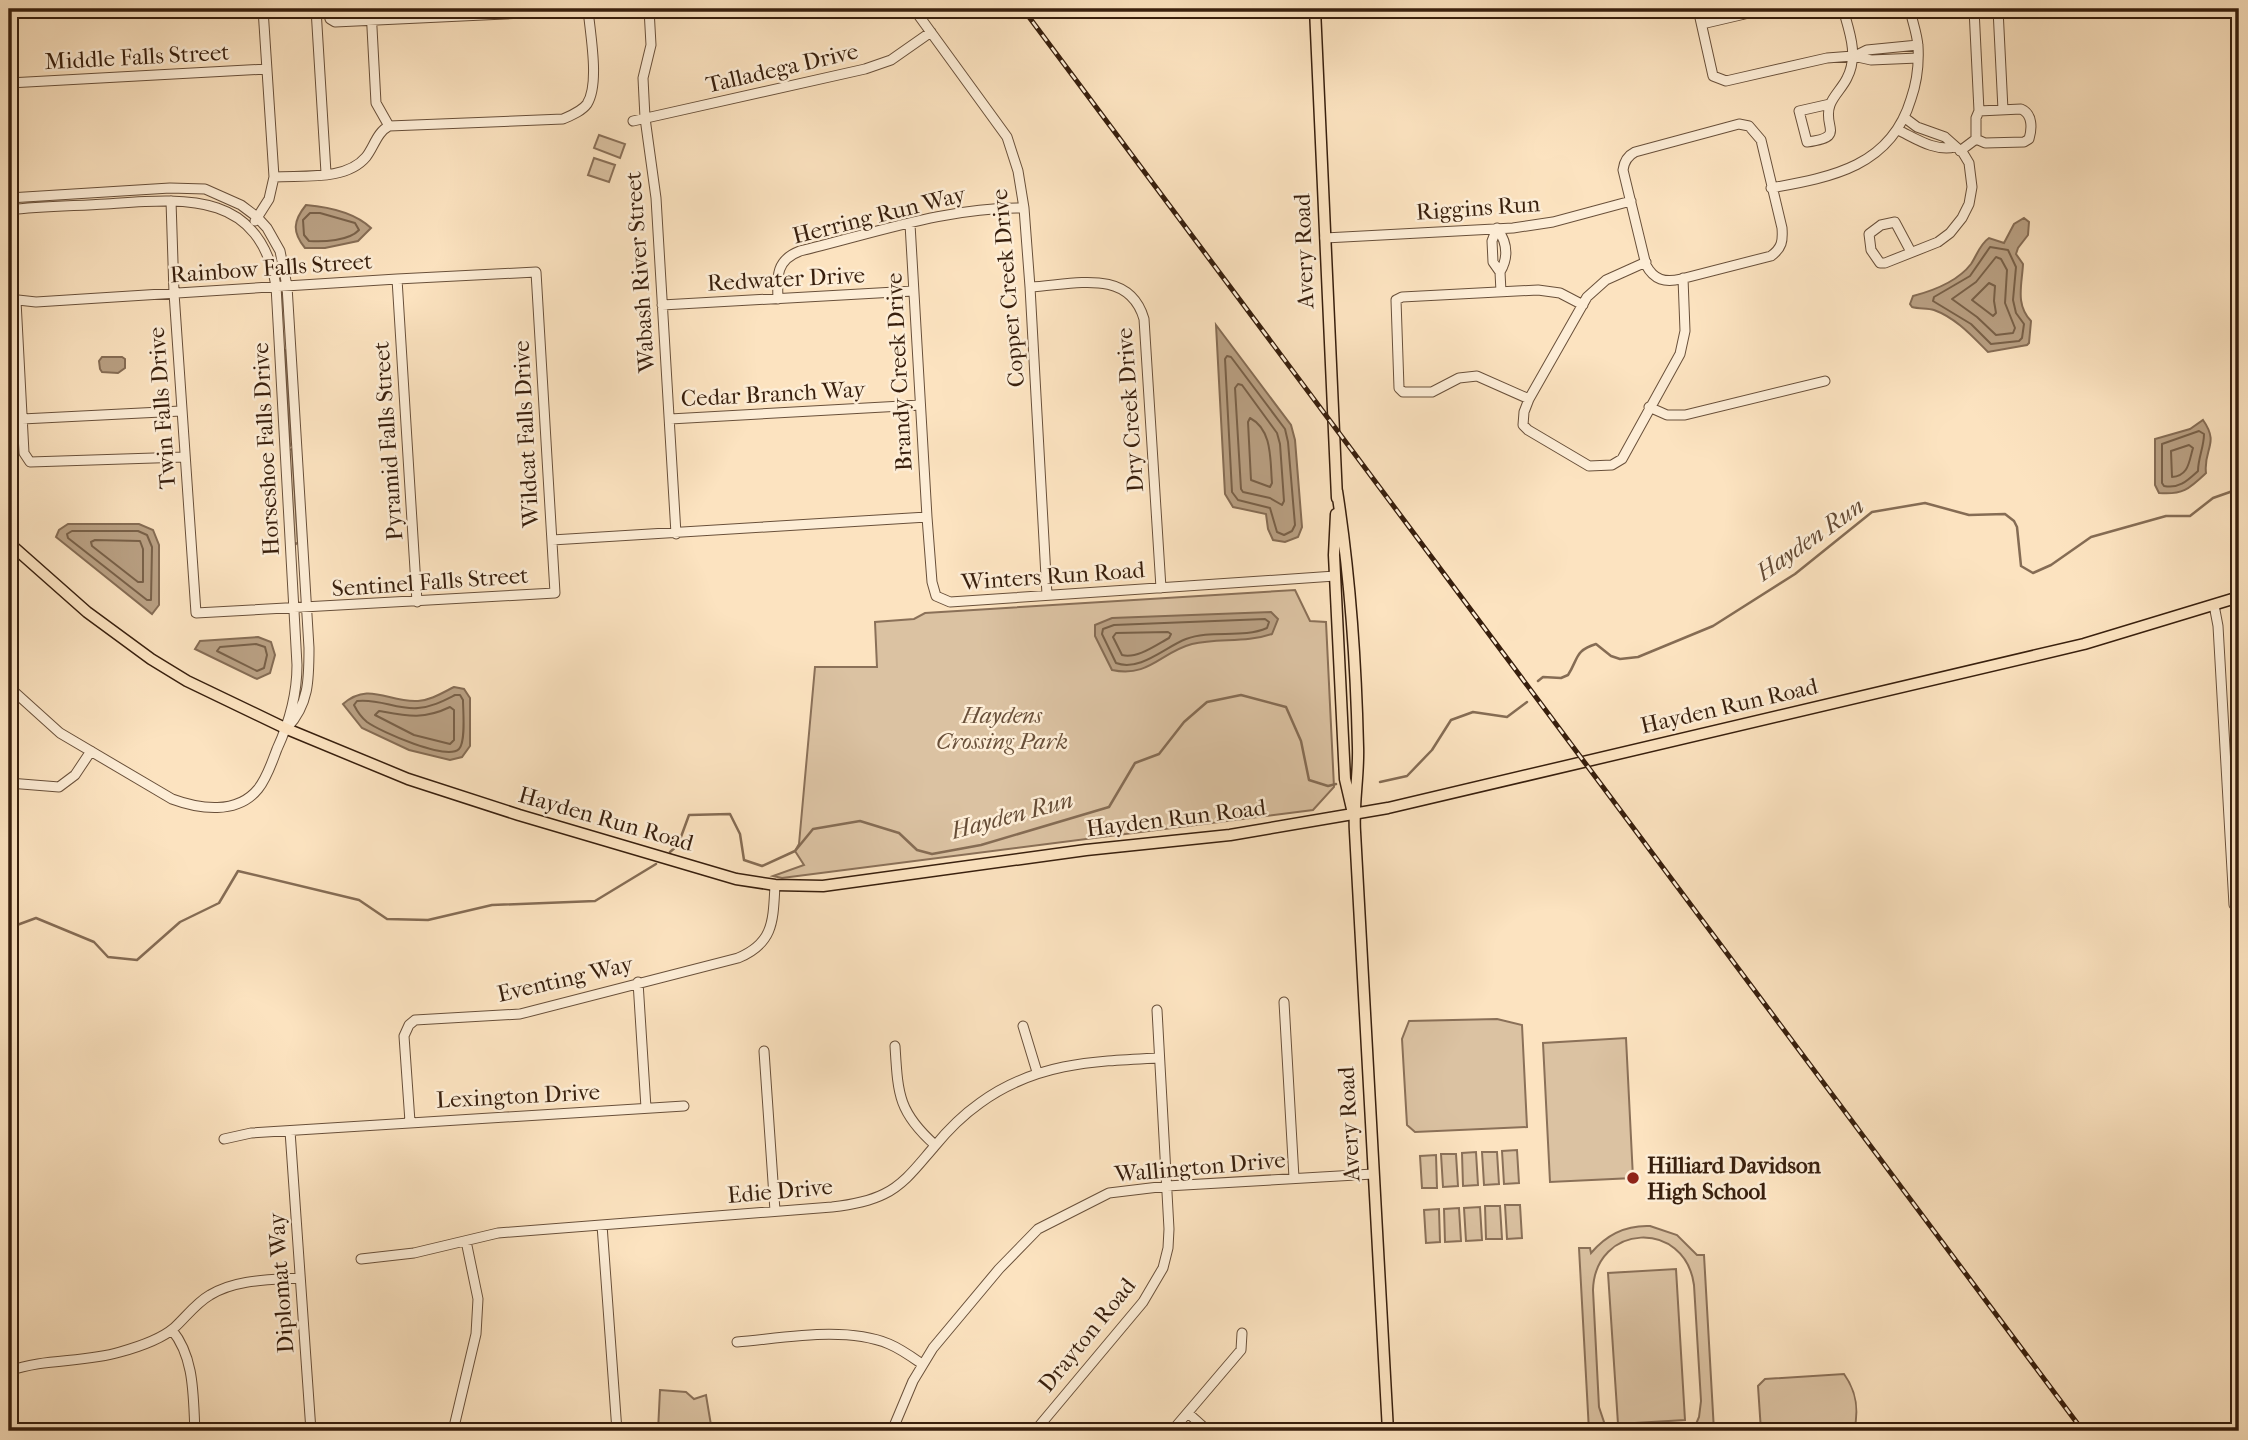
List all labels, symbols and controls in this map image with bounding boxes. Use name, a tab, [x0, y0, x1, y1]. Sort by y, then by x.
street label: Talladega Drive	[703, 37, 861, 99]
street label: Middle Falls Street	[44, 39, 230, 75]
street label: Wabash River Street	[620, 171, 661, 374]
street label: Herring Run Way	[790, 180, 969, 250]
street label: Copper Creek Drive	[986, 188, 1030, 388]
street label: Riggins Run	[1415, 190, 1542, 226]
street label: Avery Road	[1288, 193, 1320, 310]
street label: Rainbow Falls Street	[169, 247, 373, 289]
street label: Redwater Drive	[706, 261, 866, 297]
street label: Brandy Creek Drive	[880, 272, 918, 472]
street label: Twin Falls Drive	[143, 326, 181, 490]
street label: Dry Creek Drive	[1111, 327, 1149, 493]
street label: Wildcat Falls Drive	[508, 340, 544, 529]
street label: Pyramid Falls Street	[368, 341, 408, 541]
street label: Horseshoe Falls Drive	[247, 342, 285, 556]
street label: Cedar Branch Way	[680, 376, 867, 412]
water label: Hayden Run	[1750, 492, 1869, 587]
street label: Winters Run Road	[959, 556, 1146, 596]
street label: Sentinel Falls Street	[331, 562, 529, 602]
street label: Hayden Run Road	[1638, 672, 1821, 740]
park label: Haydens Crossing Park	[936, 702, 1068, 755]
street label: Hayden Run Road	[515, 781, 697, 857]
water label: Hayden Run	[947, 785, 1076, 845]
street label: Hayden Run Road	[1085, 794, 1268, 842]
street label: Eventing Way	[495, 950, 636, 1008]
street label: Avery Road	[1332, 1065, 1366, 1183]
street label: Lexington Drive	[435, 1078, 601, 1114]
street label: Wallington Drive	[1112, 1146, 1287, 1188]
place label: Hilliard Davidson High School	[1647, 1152, 1822, 1205]
marker: Hilliard Davidson High School	[1625, 1170, 1641, 1186]
street label: Edie Drive	[726, 1173, 834, 1209]
street label: Diplomat Way	[263, 1211, 299, 1354]
street label: Drayton Road	[1033, 1272, 1142, 1398]

